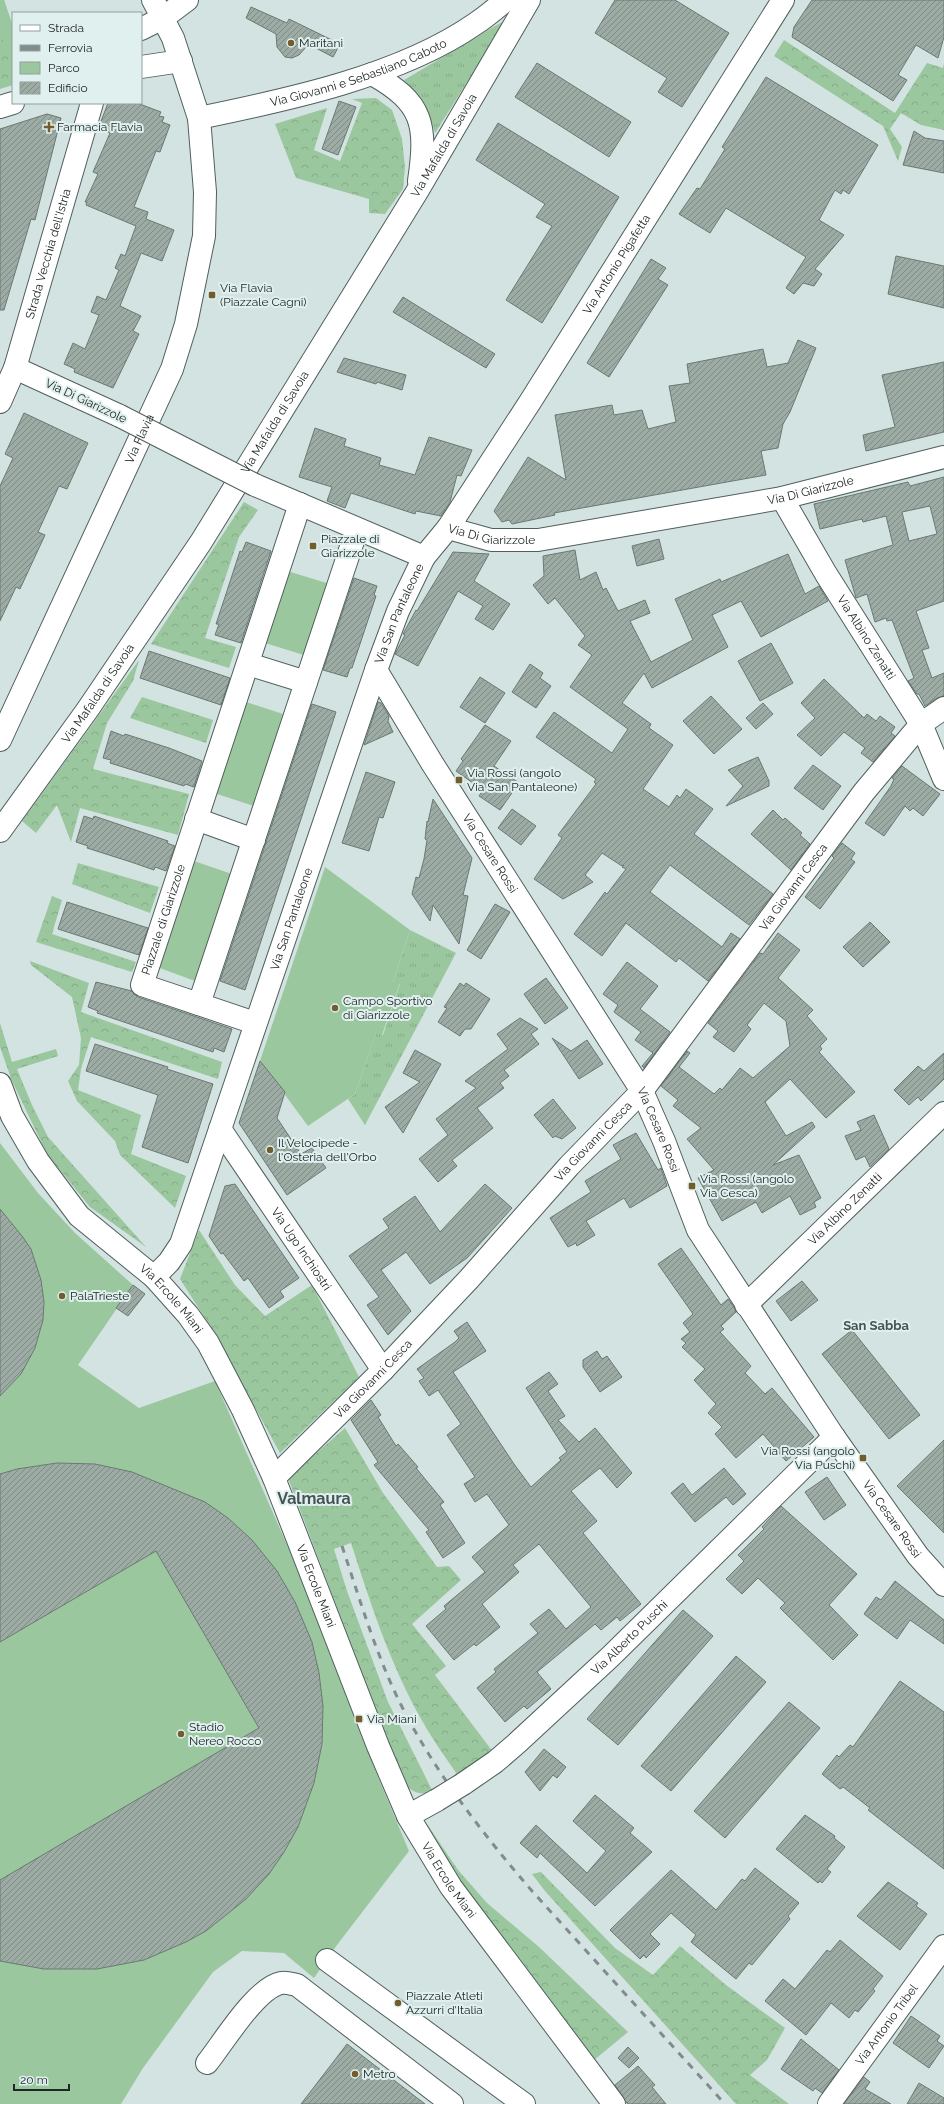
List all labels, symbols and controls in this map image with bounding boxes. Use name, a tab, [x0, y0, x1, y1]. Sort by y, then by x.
legend	[12, 12, 142, 104]
text: Strada	[48, 21, 84, 35]
street label: Via Giovanni e Sebastiano Caboto	[269, 36, 449, 109]
place label: Maritani	[299, 36, 343, 50]
marker: Maritani	[286, 38, 296, 48]
text: Ferrovia	[48, 41, 92, 55]
text: Parco	[48, 61, 80, 75]
text: Edificio	[48, 81, 88, 95]
street label: Via Mafalda di Savoia	[408, 91, 480, 200]
place label: Farmacia Flavia	[57, 120, 143, 134]
marker: Farmacia Flavia	[44, 122, 54, 132]
street label: Strada Vecchia dell'Istria	[23, 187, 74, 321]
street label: Via Antonio Pigafetta	[580, 212, 653, 317]
place label: Via Flavia (Piazzale Cagni)	[220, 281, 307, 309]
marker: Via Flavia (Piazzale Cagni)	[207, 290, 217, 300]
street label: Via Mafalda di Savoia	[238, 368, 312, 476]
street label: Via Di Giarizzole	[43, 376, 129, 426]
street label: Via Flavia	[122, 412, 157, 466]
street label: Via Di Giarizzole	[766, 473, 855, 507]
street label: Via Di Giarizzole	[447, 521, 535, 547]
place label: Piazzale di Giarizzole	[321, 532, 379, 560]
marker: Piazzale di Giarizzole	[308, 541, 318, 551]
street label: Via San Pantaleone	[372, 561, 427, 666]
street label: Via Albino Zenatti	[834, 593, 898, 682]
street label: Via Mafalda di Savoia	[59, 641, 137, 746]
place label: Via Rossi (angolo Via San Pantaleone)	[467, 766, 577, 794]
marker: Via Rossi (angolo Via San Pantaleone)	[454, 775, 464, 785]
street label: Via Cesare Rossi	[459, 811, 520, 896]
street label: Via Giovanni Cesca	[756, 841, 830, 934]
street label: Piazzale di Giarizzole	[139, 863, 188, 977]
street label: Via San Pantaleone	[268, 866, 315, 972]
place label: Campo Sportivo di Giarizzole	[343, 994, 432, 1022]
marker: Campo Sportivo di Giarizzole	[330, 1003, 340, 1013]
street label: Via Cesare Rossi	[634, 1085, 682, 1174]
street label: Via Giovanni Cesca	[552, 1099, 635, 1184]
place label: Il Velocipede - l'Osteria dell'Orbo	[278, 1136, 377, 1164]
marker: Il Velocipede - l'Osteria dell'Orbo	[265, 1145, 275, 1155]
street label: Via Albino Zenatti	[805, 1170, 885, 1248]
place label: Via Rossi (angolo Via Cesca)	[700, 1172, 794, 1200]
marker: Via Rossi (angolo Via Cesca)	[687, 1181, 697, 1191]
street label: Via Ugo Inchiostri	[268, 1205, 334, 1293]
street label: Via Ercole Miani	[137, 1261, 206, 1336]
place label: PalaTrieste	[70, 1289, 129, 1303]
marker: PalaTrieste	[57, 1291, 67, 1301]
district label: San Sabba	[843, 1318, 909, 1333]
street label: Via Giovanni Cesca	[331, 1337, 415, 1421]
place label: Via Rossi (angolo Via Puschi)	[761, 1444, 855, 1472]
marker: Via Rossi (angolo Via Puschi)	[858, 1453, 868, 1463]
street label: Via Cesare Rossi	[860, 1478, 924, 1560]
district label: Valmaura	[277, 1489, 351, 1508]
street label: Via Ercole Miani	[293, 1542, 338, 1630]
street label: Via Alberto Puschi	[588, 1597, 670, 1678]
place label: Via Miani	[367, 1712, 417, 1726]
marker: Via Miani	[354, 1714, 364, 1724]
place label: Stadio Nereo Rocco	[189, 1720, 261, 1748]
marker: Stadio Nereo Rocco	[176, 1729, 186, 1739]
street label: Via Ercole Miani	[419, 1840, 479, 1921]
street label: Via Antonio Tribel	[853, 1981, 921, 2068]
place label: Piazzale Atleti Azzurri d'Italia	[406, 1989, 483, 2017]
marker: Piazzale Atleti Azzurri d'Italia	[393, 1998, 403, 2008]
scale bar	[14, 2066, 69, 2092]
place label: Metro	[363, 2067, 396, 2081]
marker: Metro	[350, 2069, 360, 2079]
text: 20 m	[20, 2073, 48, 2087]

